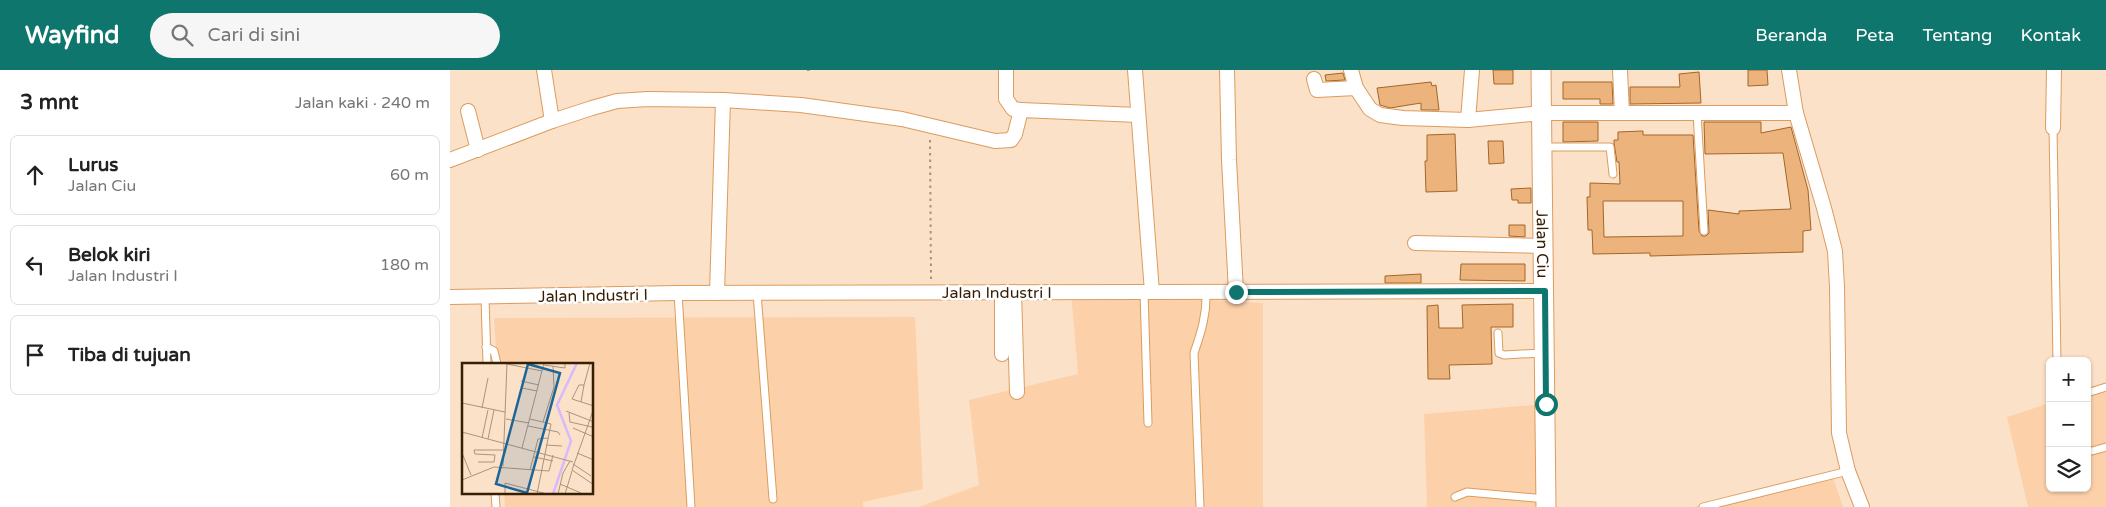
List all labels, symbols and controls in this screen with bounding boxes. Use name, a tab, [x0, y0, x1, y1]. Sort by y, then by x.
search box	[150, 13, 500, 58]
text: Wayfind	[25, 21, 120, 50]
icon: search	[168, 21, 196, 49]
text: Cari di sini	[208, 24, 300, 46]
text: Beranda	[1755, 24, 1827, 46]
text: Peta	[1855, 24, 1894, 46]
text: Tentang	[1922, 24, 1992, 46]
text: Kontak	[2020, 24, 2081, 46]
text: 3 mnt	[20, 90, 79, 115]
text: Jalan kaki · 240 m	[295, 93, 430, 113]
text: Lurus	[68, 154, 118, 176]
icon: ahead	[21, 161, 49, 189]
text: 60 m	[390, 165, 429, 185]
text: Jalan Ciu	[68, 176, 136, 196]
street label: Jalan Ciu	[1532, 210, 1552, 278]
text: Belok kiri	[68, 244, 151, 266]
icon: left	[21, 251, 49, 279]
text: 180 m	[380, 255, 429, 275]
text: Jalan Industri I	[68, 266, 178, 286]
route end	[1225, 281, 1248, 304]
street label: Jalan Industri I	[942, 283, 1052, 303]
street label: Jalan Industri I	[538, 285, 648, 307]
icon: arrive	[21, 341, 49, 369]
text: Tiba di tujuan	[68, 344, 191, 366]
map controls	[2046, 357, 2091, 492]
button: +	[2046, 357, 2091, 402]
inset map	[462, 363, 594, 494]
route start	[1535, 393, 1558, 416]
button: −	[2046, 402, 2091, 447]
button: layers	[2046, 447, 2091, 492]

